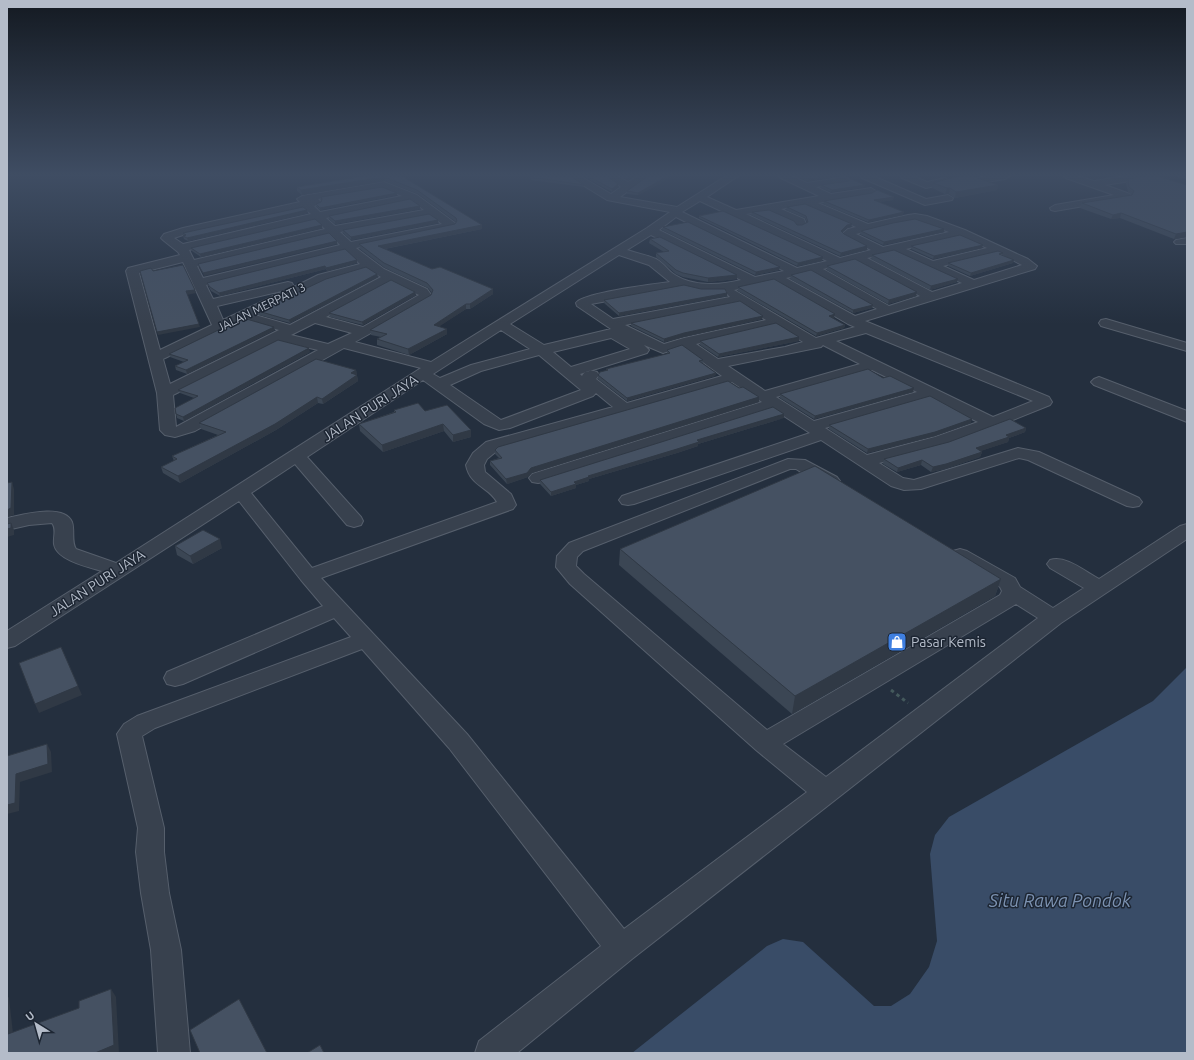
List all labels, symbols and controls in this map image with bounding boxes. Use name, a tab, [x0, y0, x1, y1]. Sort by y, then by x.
street label: JALAN MERPATI 3	[215, 280, 307, 334]
street label: JALAN PURI JAYA	[319, 371, 421, 445]
street label: JALAN PURI JAYA	[46, 546, 148, 620]
shop icon: Pasar Kemis	[886, 631, 908, 653]
place label: Pasar Kemis	[911, 634, 986, 650]
water label: Situ Rawa Pondok	[988, 890, 1132, 910]
north arrow	[16, 1004, 56, 1044]
text: U	[23, 1009, 37, 1023]

